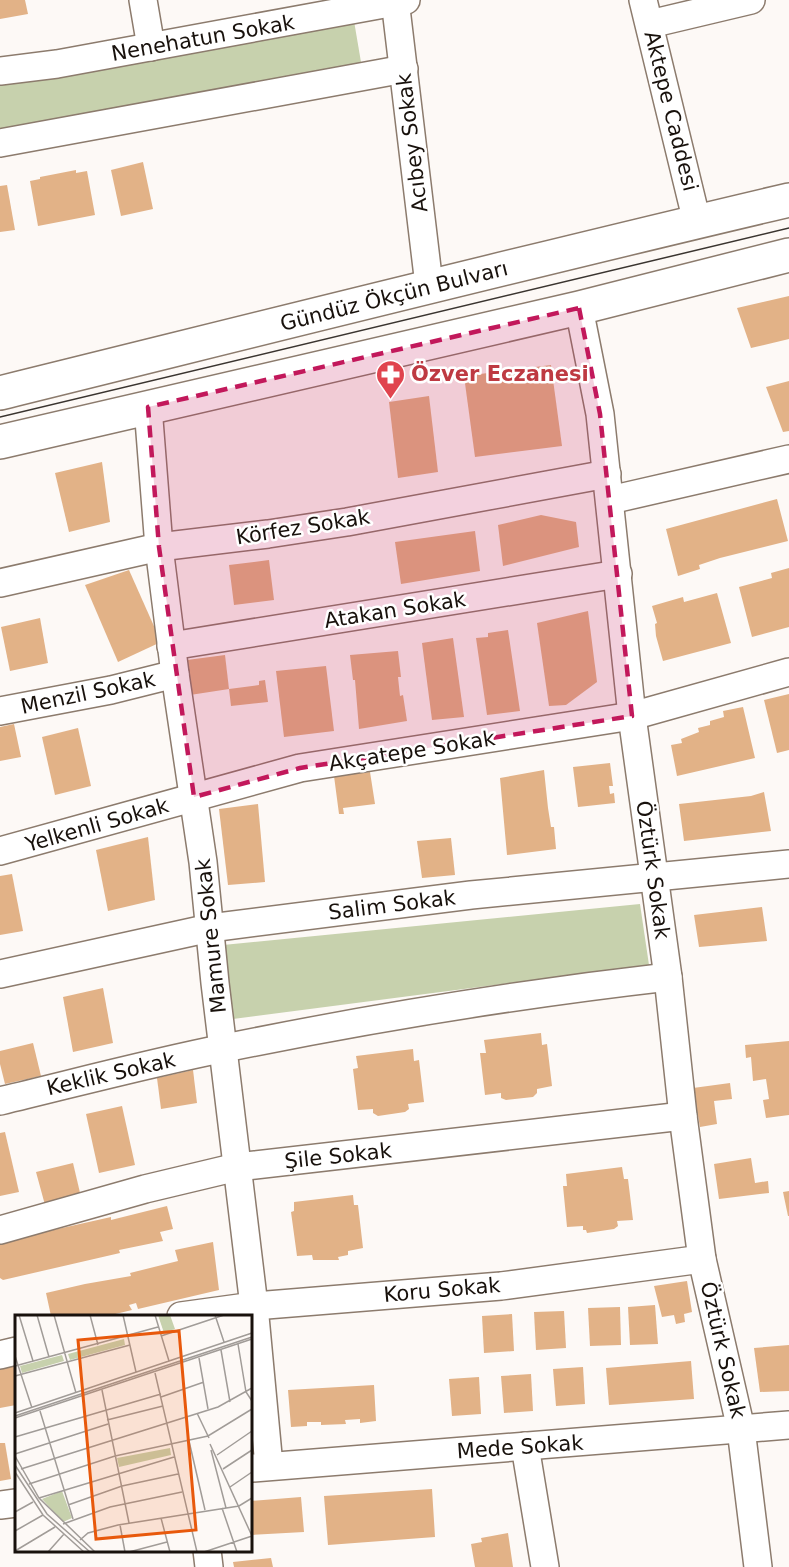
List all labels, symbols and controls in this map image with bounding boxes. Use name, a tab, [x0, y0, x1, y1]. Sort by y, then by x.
street label: Nenehatun Sokak	[110, 10, 297, 66]
street label: Aktepe Caddesi	[639, 28, 703, 194]
street label: Acıbey Sokak	[391, 71, 432, 214]
street label: Gündüz Ökçün Bulvarı	[277, 255, 510, 336]
pharmacy icon: Özver Eczanesi	[374, 358, 406, 400]
place label: Özver Eczanesi	[411, 361, 589, 386]
street label: Körfez Sokak	[234, 504, 372, 549]
street label: Atakan Sokak	[323, 587, 468, 633]
street label: Menzil Sokak	[19, 667, 158, 719]
street label: Akçatepe Sokak	[327, 726, 498, 776]
street label: Yelkenli Sokak	[22, 793, 172, 857]
street label: Öztürk Sokak	[631, 799, 676, 942]
street label: Mamure Sokak	[191, 857, 231, 1015]
street label: Salim Sokak	[327, 885, 458, 925]
street label: Keklik Sokak	[44, 1047, 178, 1100]
street label: Şile Sokak	[283, 1138, 394, 1174]
street label: Koru Sokak	[383, 1273, 502, 1307]
street label: Öztürk Sokak	[696, 1279, 752, 1422]
inset map	[15, 1315, 252, 1552]
street label: Mede Sokak	[456, 1431, 585, 1463]

